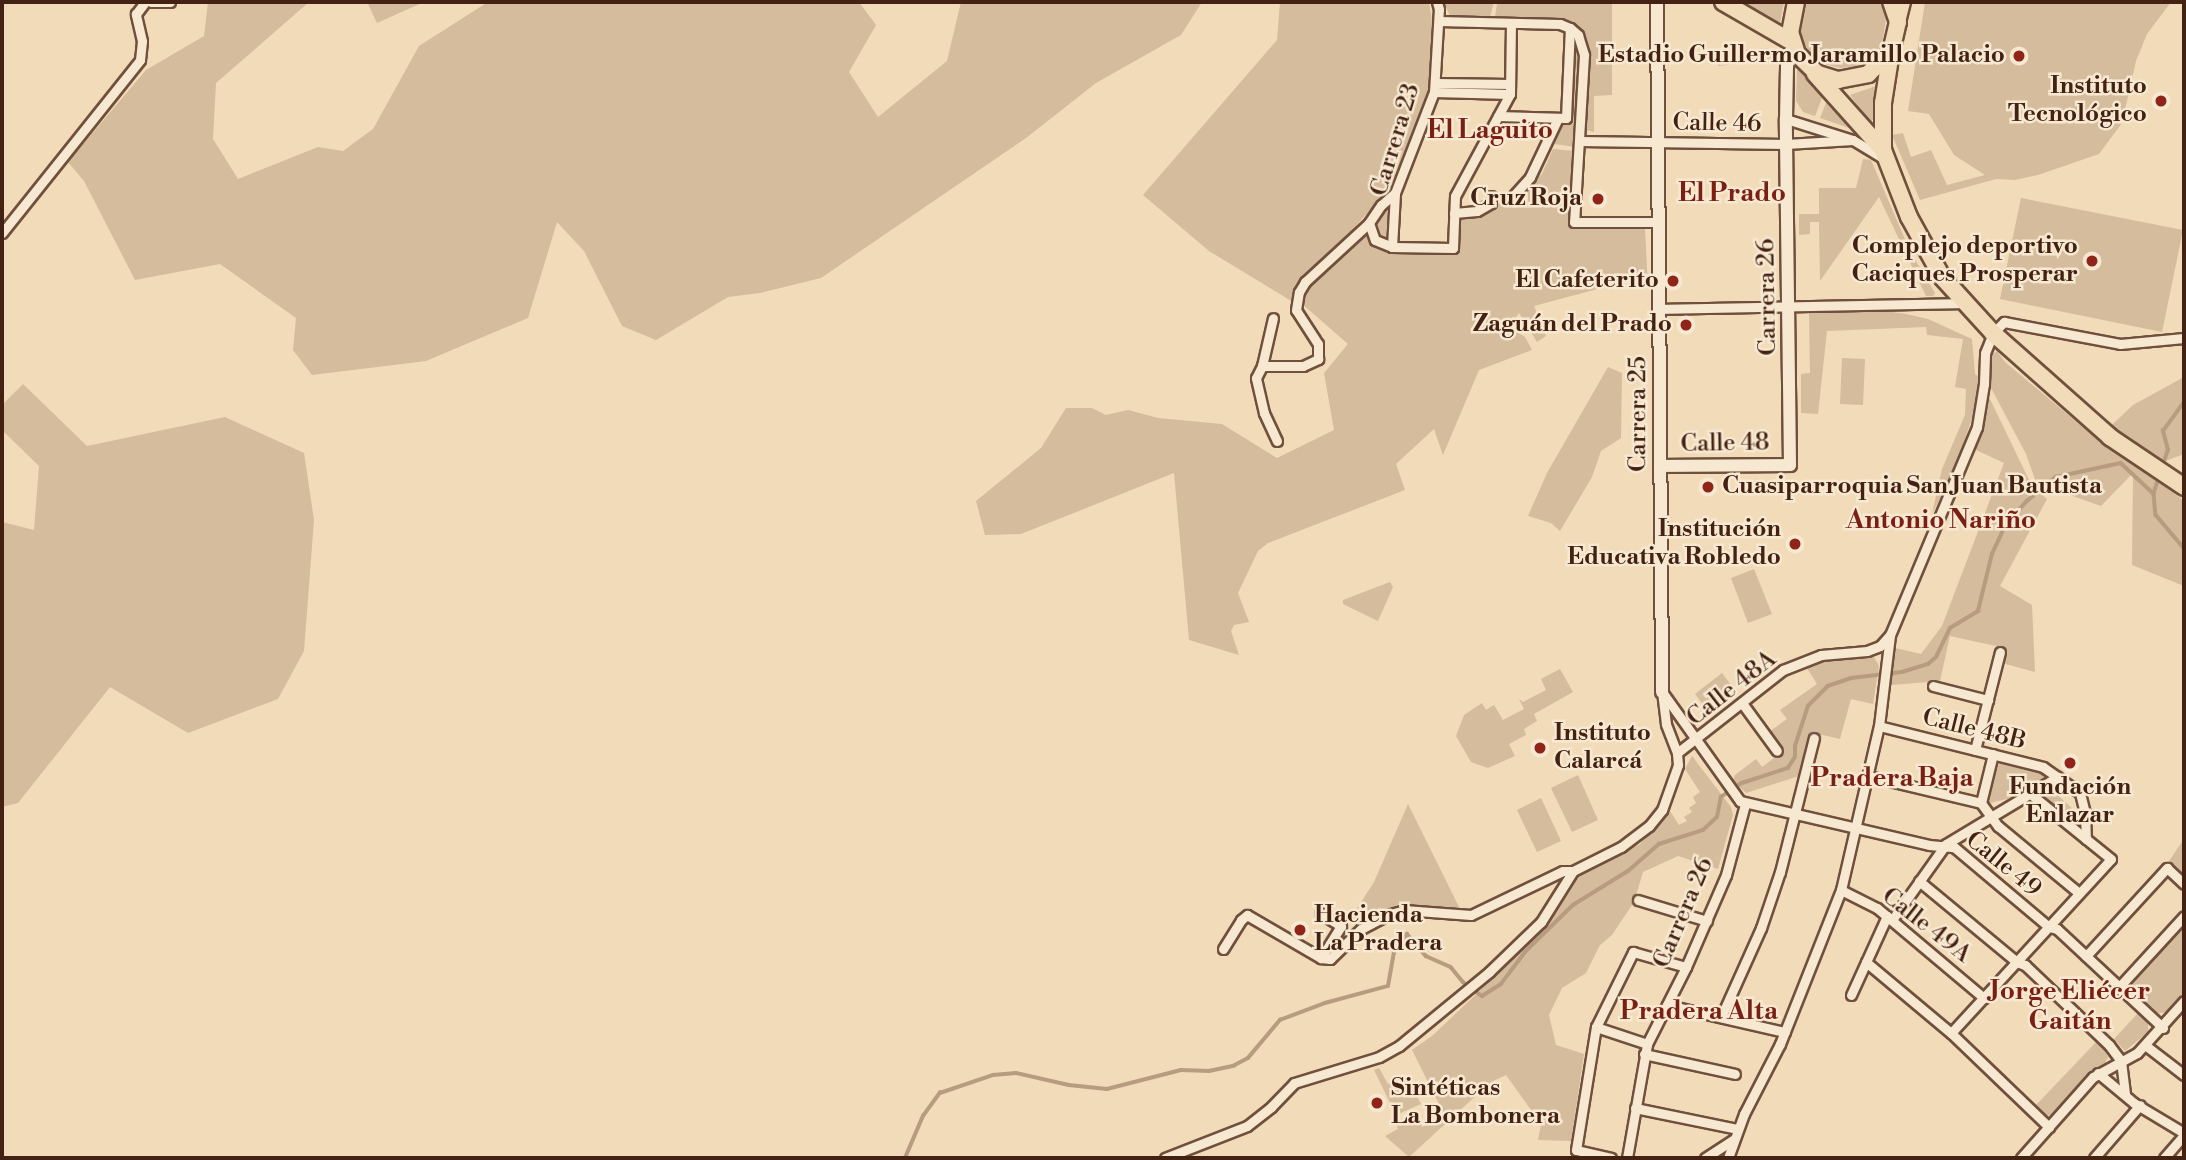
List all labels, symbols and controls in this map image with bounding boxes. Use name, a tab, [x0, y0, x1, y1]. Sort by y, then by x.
place label: Estadio Guillermo Jaramillo Palacio	[1598, 42, 2005, 70]
marker: Estadio Guillermo Jaramillo Palacio	[2011, 48, 2027, 64]
place label: Instituto Tecnológico	[2008, 73, 2147, 129]
street label: Carrera 23	[1365, 80, 1427, 200]
marker: Instituto Tecnológico	[2153, 93, 2169, 109]
street label: Calle 46	[1672, 109, 1762, 139]
district label: El Laguito	[1427, 115, 1553, 147]
district label: El Prado	[1678, 178, 1786, 210]
place label: Cruz Roja	[1470, 185, 1582, 213]
marker: Cruz Roja	[1588, 189, 1608, 209]
place label: Complejo deportivo Caciques Prosperar	[1852, 233, 2078, 289]
street label: Carrera 26	[1753, 238, 1783, 356]
marker: Complejo deportivo Caciques Prosperar	[2084, 253, 2100, 269]
place label: El Cafeterito	[1515, 267, 1659, 295]
marker: El Cafeterito	[1665, 273, 1681, 289]
place label: Zaguán del Prado	[1473, 311, 1672, 339]
marker: Zaguán del Prado	[1678, 317, 1694, 333]
street label: Carrera 25	[1625, 356, 1653, 472]
street label: Calle 48	[1680, 429, 1770, 459]
place label: Cuasiparroquia San Juan Bautista	[1722, 473, 2102, 501]
marker: Cuasiparroquia San Juan Bautista	[1700, 479, 1716, 495]
district label: Antonio Nariño	[1846, 505, 2036, 537]
place label: Institución Educativa Robledo	[1567, 516, 1781, 572]
marker: Institución Educativa Robledo	[1787, 536, 1803, 552]
street label: Calle 48A	[1682, 645, 1782, 733]
street label: Calle 48B	[1919, 703, 2029, 757]
place label: Instituto Calarcá	[1554, 720, 1651, 776]
marker: Instituto Calarcá	[1532, 740, 1548, 756]
marker: Fundación Enlazar	[2062, 755, 2078, 771]
district label: Pradera Baja	[1810, 763, 1974, 795]
place label: Fundación Enlazar	[2009, 774, 2131, 830]
street label: Calle 49	[1959, 826, 2047, 904]
street label: Carrera 26	[1648, 853, 1720, 973]
street label: Calle 49A	[1876, 882, 1976, 970]
place label: Hacienda La Pradera	[1314, 902, 1442, 958]
marker: Hacienda La Pradera	[1292, 922, 1308, 938]
district label: Jorge Eliécer Gaitán	[1990, 976, 2150, 1038]
district label: Pradera Alta	[1620, 996, 1778, 1028]
place label: Sintéticas La Bombonera	[1391, 1075, 1560, 1131]
marker: Sintéticas La Bombonera	[1369, 1095, 1385, 1111]

